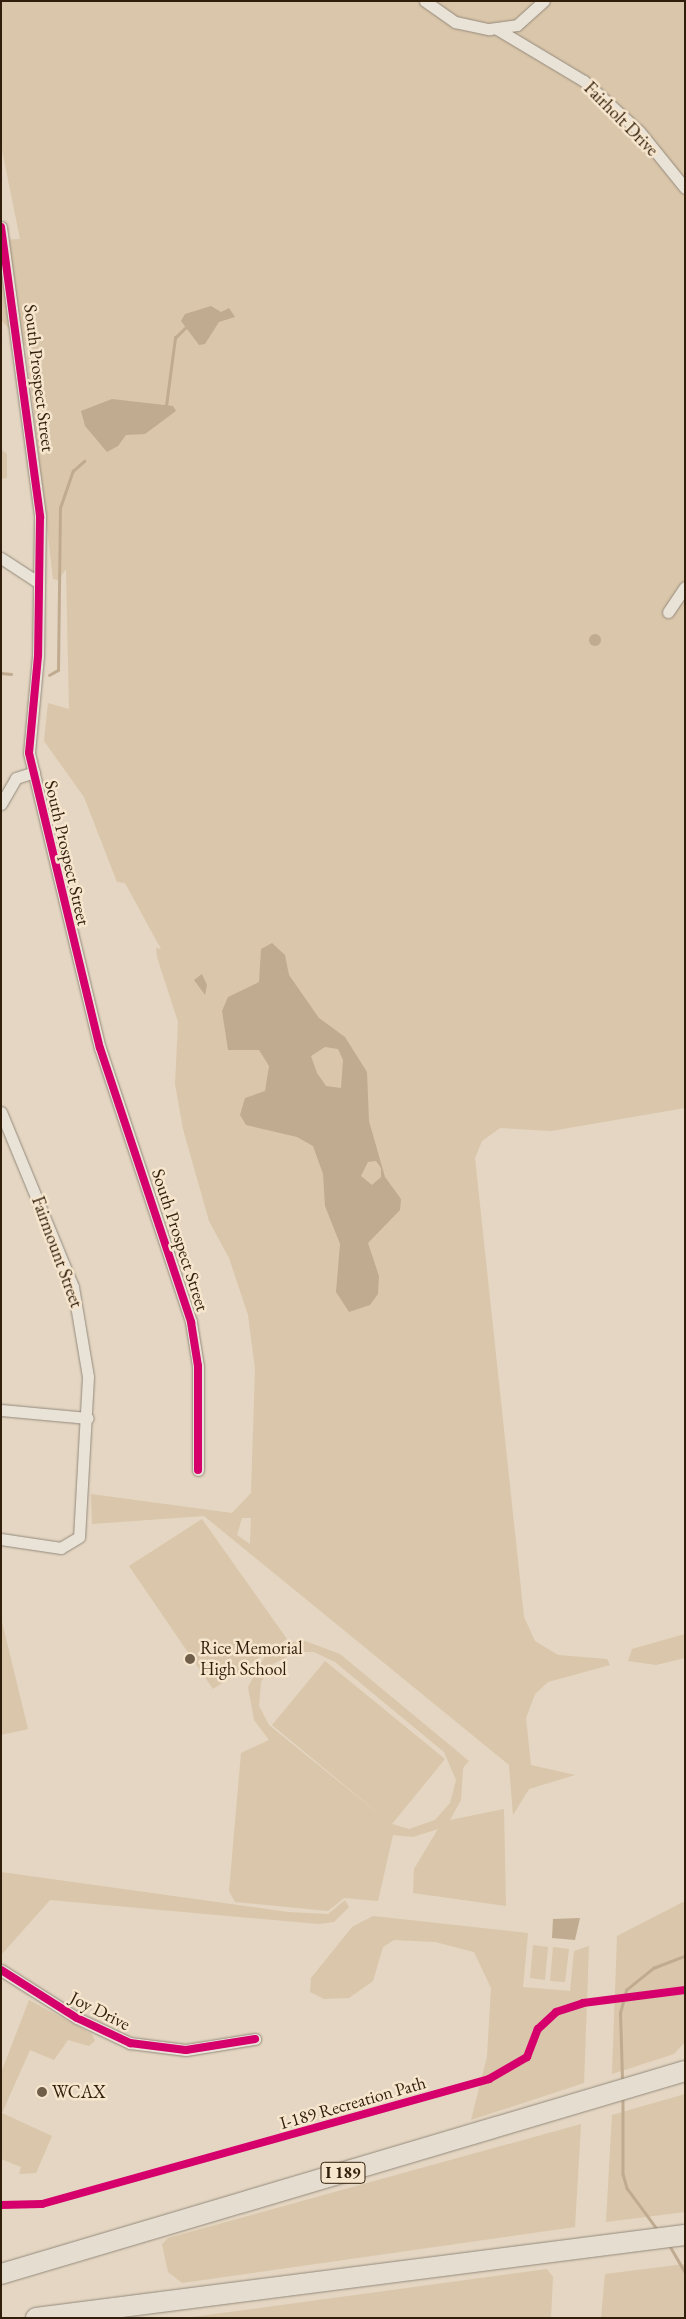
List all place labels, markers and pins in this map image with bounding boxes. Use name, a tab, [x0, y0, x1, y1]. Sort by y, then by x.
place label: Rice Memorial High School	[200, 1638, 303, 1680]
marker: Rice Memorial High School	[184, 1653, 196, 1665]
place label: WCAX	[52, 2081, 106, 2103]
marker: WCAX	[36, 2086, 48, 2098]

